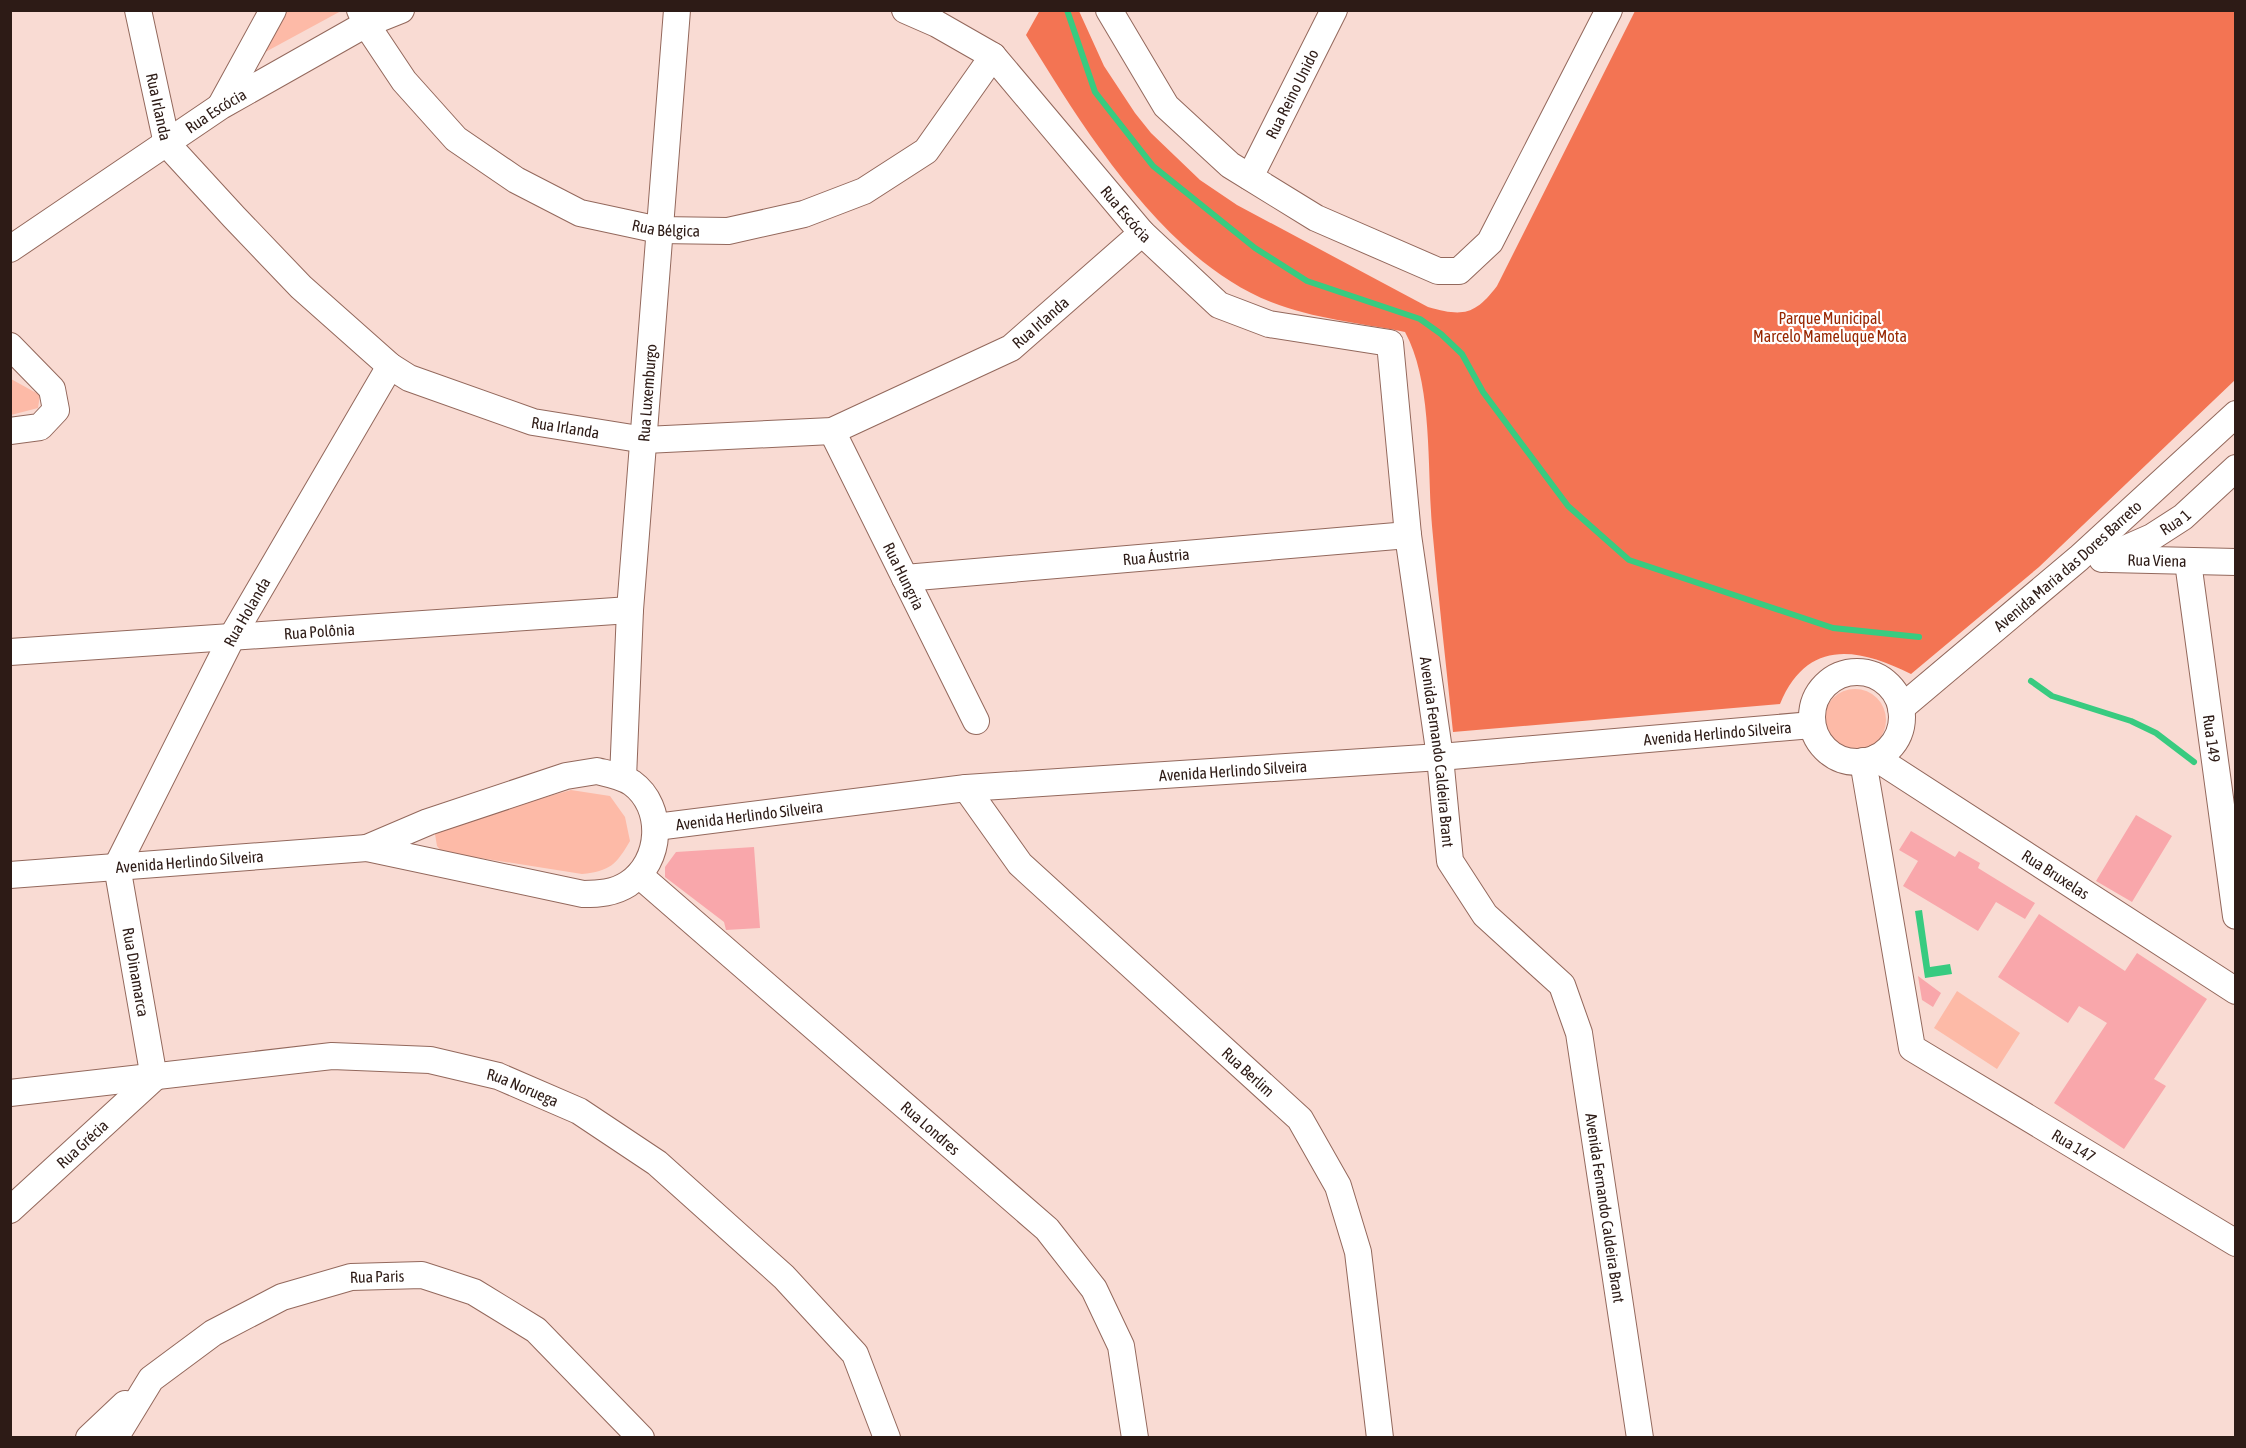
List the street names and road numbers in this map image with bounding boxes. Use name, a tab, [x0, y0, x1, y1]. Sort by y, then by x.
street label: Rua Reino Unido	[1262, 46, 1322, 142]
street label: Rua Irlanda	[143, 71, 175, 142]
street label: Rua Escócia	[182, 85, 249, 137]
street label: Rua Escócia	[1097, 182, 1155, 246]
street label: Rua Bélgica	[630, 215, 700, 240]
street label: Rua Irlanda	[1008, 293, 1072, 352]
street label: Rua Luxemburgo	[634, 343, 660, 442]
street label: Rua Irlanda	[530, 413, 601, 442]
street label: Avenida Maria das Dores Barreto	[1990, 497, 2145, 635]
street label: Rua 1	[2156, 506, 2194, 539]
street label: Rua Hungria	[880, 539, 928, 613]
street label: Rua Áustria	[1122, 545, 1190, 568]
street label: Rua Viena	[2127, 550, 2187, 570]
street label: Rua Holanda	[220, 574, 274, 649]
street label: Rua Polônia	[283, 620, 355, 642]
street label: Avenida Fernando Caldeira Brant	[1417, 655, 1458, 848]
street label: Rua 149	[2200, 713, 2224, 763]
street label: Avenida Herlindo Silveira	[1643, 718, 1792, 748]
street label: Avenida Herlindo Silveira	[1158, 757, 1308, 784]
street label: Avenida Herlindo Silveira	[675, 797, 824, 833]
street label: Rua Bruxelas	[2019, 846, 2093, 903]
street label: Avenida Herlindo Silveira	[115, 847, 264, 876]
street label: Rua Dinamarca	[119, 926, 153, 1018]
street label: Rua Berlim	[1218, 1044, 1278, 1100]
street label: Rua Noruega	[485, 1065, 561, 1110]
street label: Rua Londres	[897, 1098, 964, 1159]
street label: Avenida Fernando Caldeira Brant	[1582, 1112, 1629, 1304]
street label: Rua Grécia	[53, 1116, 111, 1172]
street label: Rua 147	[2049, 1125, 2099, 1165]
street label: Rua Paris	[350, 1266, 405, 1286]

